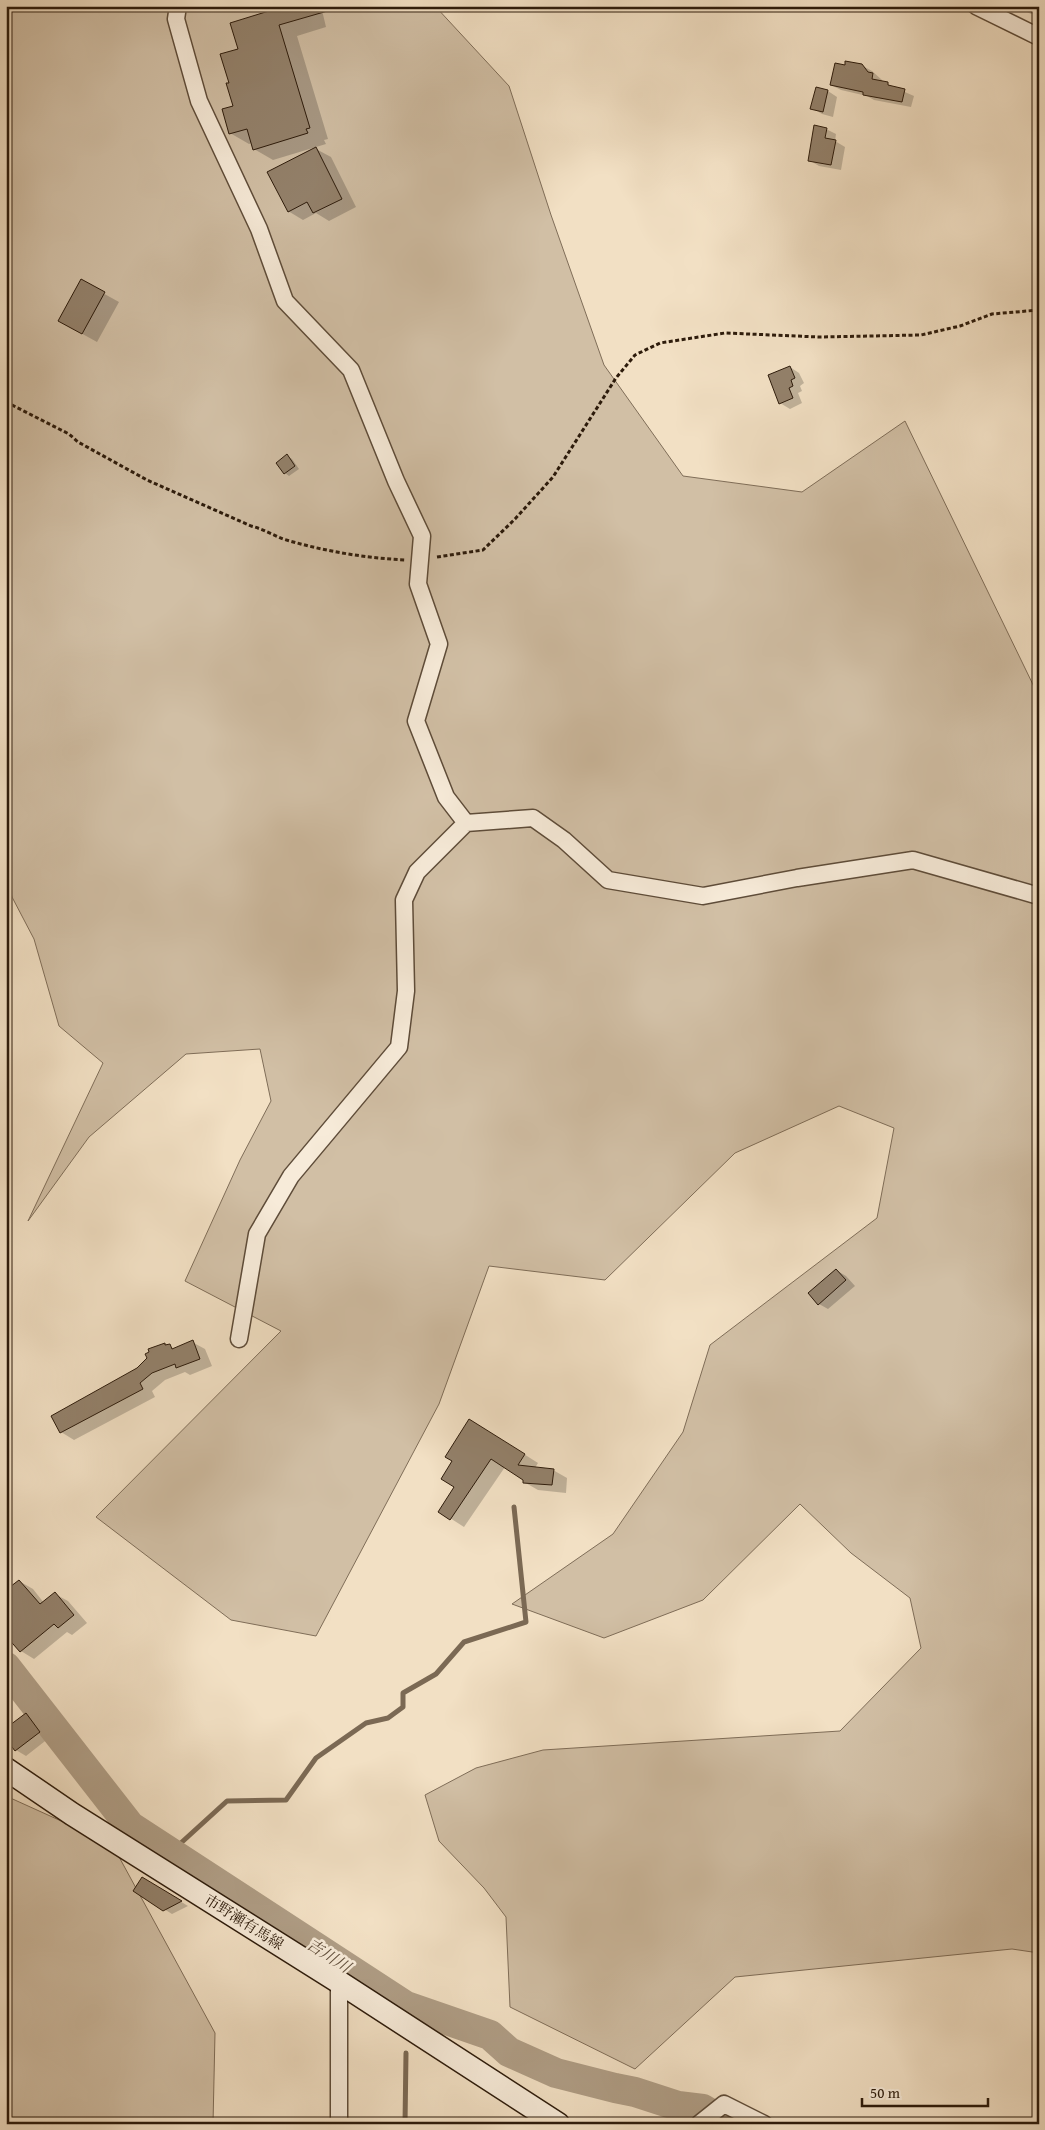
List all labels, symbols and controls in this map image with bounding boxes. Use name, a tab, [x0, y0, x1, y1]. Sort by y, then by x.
street label: 市野瀬有馬線	[201, 1889, 288, 1954]
water label: 吉川川	[302, 1932, 357, 1979]
scale bar	[862, 2075, 989, 2107]
text: 50 m	[870, 2082, 901, 2103]

